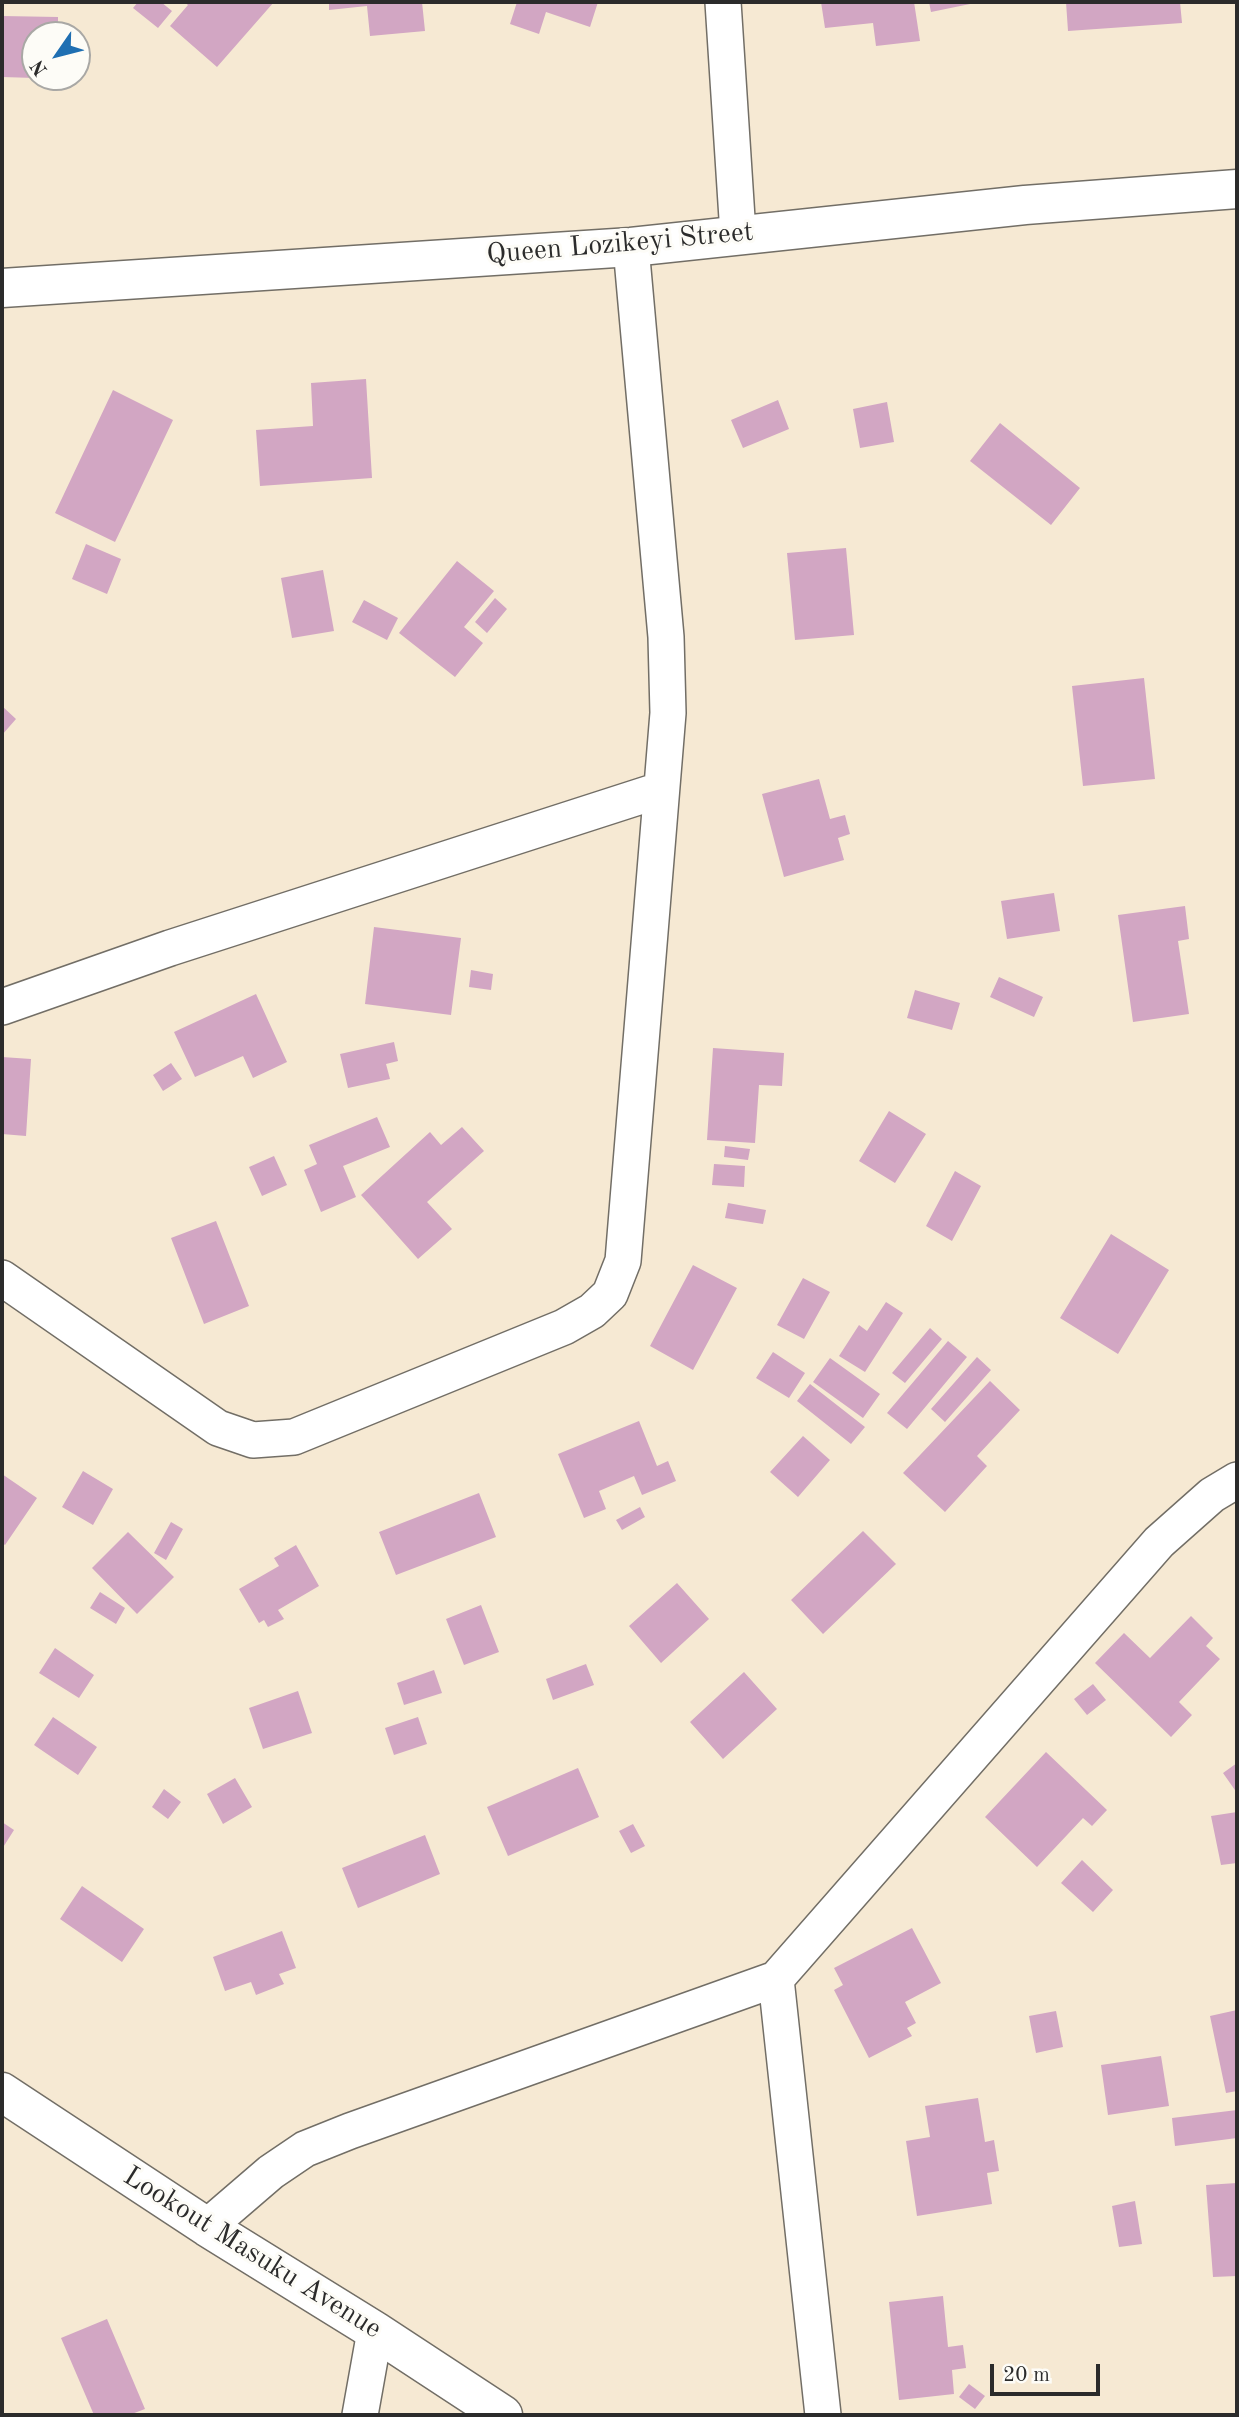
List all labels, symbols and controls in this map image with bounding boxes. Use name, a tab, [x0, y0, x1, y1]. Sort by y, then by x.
north arrow	[21, 21, 91, 91]
text: N	[28, 56, 52, 79]
street label: Queen Lozikeyi Street	[485, 216, 755, 272]
street label: Lookout Masuku Avenue	[117, 2160, 387, 2346]
scale bar	[994, 2350, 1104, 2394]
text: 20 m	[1003, 2365, 1050, 2386]

